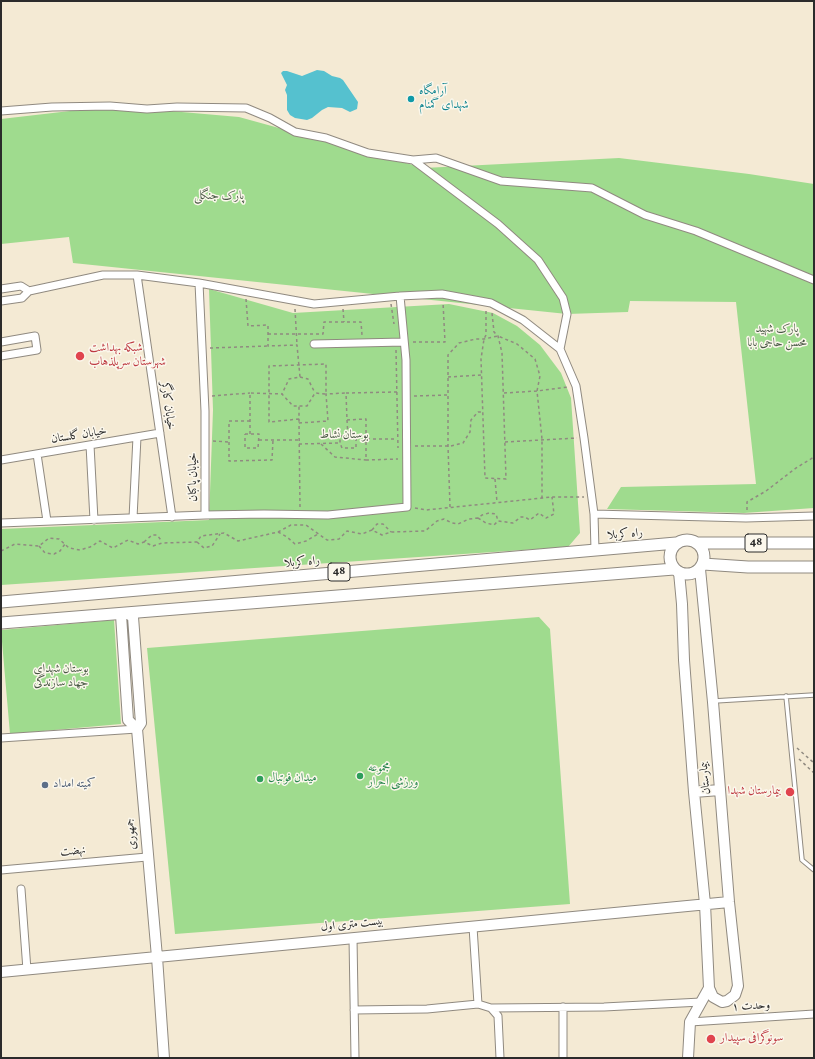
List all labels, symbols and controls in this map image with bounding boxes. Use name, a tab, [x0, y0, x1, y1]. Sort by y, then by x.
place label: آرامگاه شهدای گمنام	[419, 85, 469, 113]
marker: آرامگاه شهدای گمنام	[406, 94, 416, 104]
park label: پارک جنگلی	[194, 190, 244, 204]
park label: پارک شهید محسن حاجی بابا	[747, 323, 807, 351]
place label: شبکه بهداشت شهرستان سرپلذهاب	[89, 342, 166, 370]
marker: شبکه بهداشت شهرستان سرپلذهاب	[74, 350, 86, 362]
street label: خیابان کارگر	[156, 381, 178, 431]
street label: خیابان گلستان	[50, 424, 108, 448]
park label: بوستان نشاط	[320, 429, 368, 443]
street label: خیابان پاکبان	[187, 452, 201, 502]
street label: راه کربلا	[606, 526, 644, 544]
road number: 48	[745, 534, 767, 552]
street label: راه کربلا	[283, 554, 321, 572]
road number: 48	[328, 563, 350, 581]
park label: بوستان شهدای جهاد سازندگی	[33, 663, 89, 691]
street label: بیمارستان	[697, 761, 715, 795]
place label: مجموعه ورزشی احرار	[368, 762, 418, 790]
marker: مجموعه ورزشی احرار	[355, 771, 365, 781]
place label: میدان فوتبال	[268, 772, 317, 786]
marker: میدان فوتبال	[255, 774, 265, 784]
place label: کمیته امداد	[53, 778, 96, 792]
marker: کمیته امداد	[40, 780, 50, 790]
place label: بیمارستان شهدا	[728, 785, 781, 799]
marker: بیمارستان شهدا	[784, 786, 796, 798]
street label: جمهوری	[123, 818, 141, 850]
street label: نهضت	[60, 844, 86, 860]
street label: بیست متری اول	[320, 915, 384, 935]
street label: وحدت ۱	[732, 999, 770, 1015]
place label: سونوگرافی سپیدار	[720, 1032, 783, 1046]
marker: سونوگرافی سپیدار	[705, 1033, 717, 1045]

